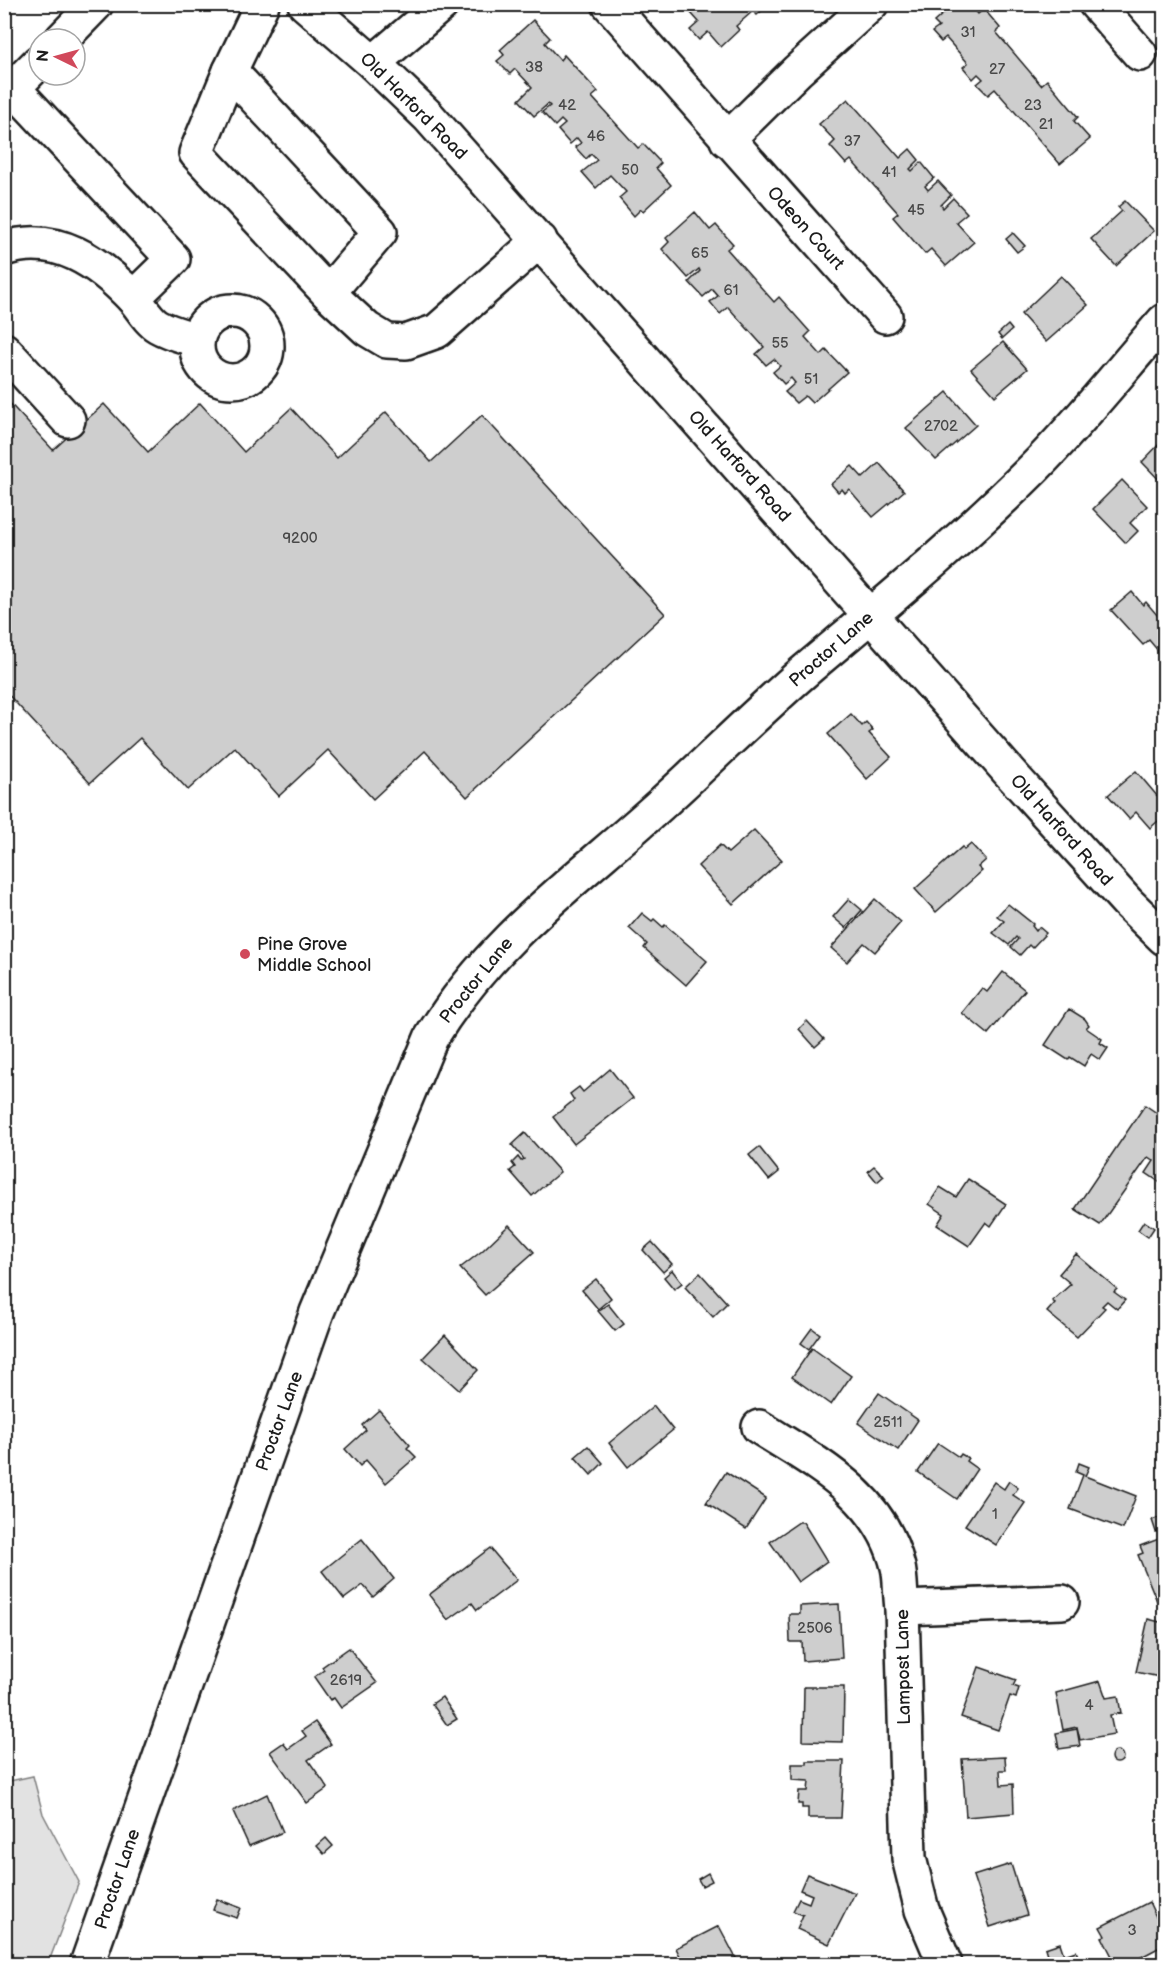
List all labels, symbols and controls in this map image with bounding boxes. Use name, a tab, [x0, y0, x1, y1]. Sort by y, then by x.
house number: 31	[960, 23, 976, 42]
north arrow	[27, 27, 87, 87]
text: N	[34, 49, 54, 63]
street label: Old Harford Road	[356, 49, 471, 164]
house number: 38	[525, 58, 543, 77]
house number: 27	[989, 60, 1006, 79]
house number: 42	[558, 96, 576, 115]
house number: 23	[1024, 96, 1042, 115]
house number: 21	[1039, 115, 1053, 134]
house number: 46	[587, 127, 605, 146]
house number: 37	[844, 132, 861, 151]
house number: 50	[621, 161, 639, 180]
house number: 41	[882, 163, 896, 182]
street label: Odeon Court	[763, 182, 849, 275]
house number: 45	[907, 201, 925, 220]
house number: 65	[691, 244, 709, 263]
house number: 61	[724, 281, 738, 300]
house number: 55	[771, 334, 789, 353]
house number: 51	[804, 370, 818, 389]
street label: Old Harford Road	[684, 406, 795, 526]
house number: 2702	[924, 417, 958, 436]
house number: 9200	[282, 529, 318, 548]
street label: Proctor Lane	[785, 607, 878, 692]
street label: Old Harford Road	[1006, 770, 1117, 890]
street label: Proctor Lane	[435, 933, 518, 1028]
place label: Pine Grove Middle School	[257, 934, 371, 976]
marker: Pine Grove Middle School	[238, 947, 252, 961]
street label: Proctor Lane	[252, 1368, 307, 1474]
house number: 2511	[873, 1413, 903, 1432]
house number: 1	[992, 1505, 998, 1524]
street label: Lampost Lane	[892, 1609, 915, 1725]
house number: 2506	[797, 1619, 833, 1638]
house number: 2619	[330, 1671, 362, 1690]
house number: 4	[1084, 1696, 1094, 1715]
street label: Proctor Lane	[91, 1826, 145, 1932]
house number: 3	[1127, 1921, 1137, 1940]

